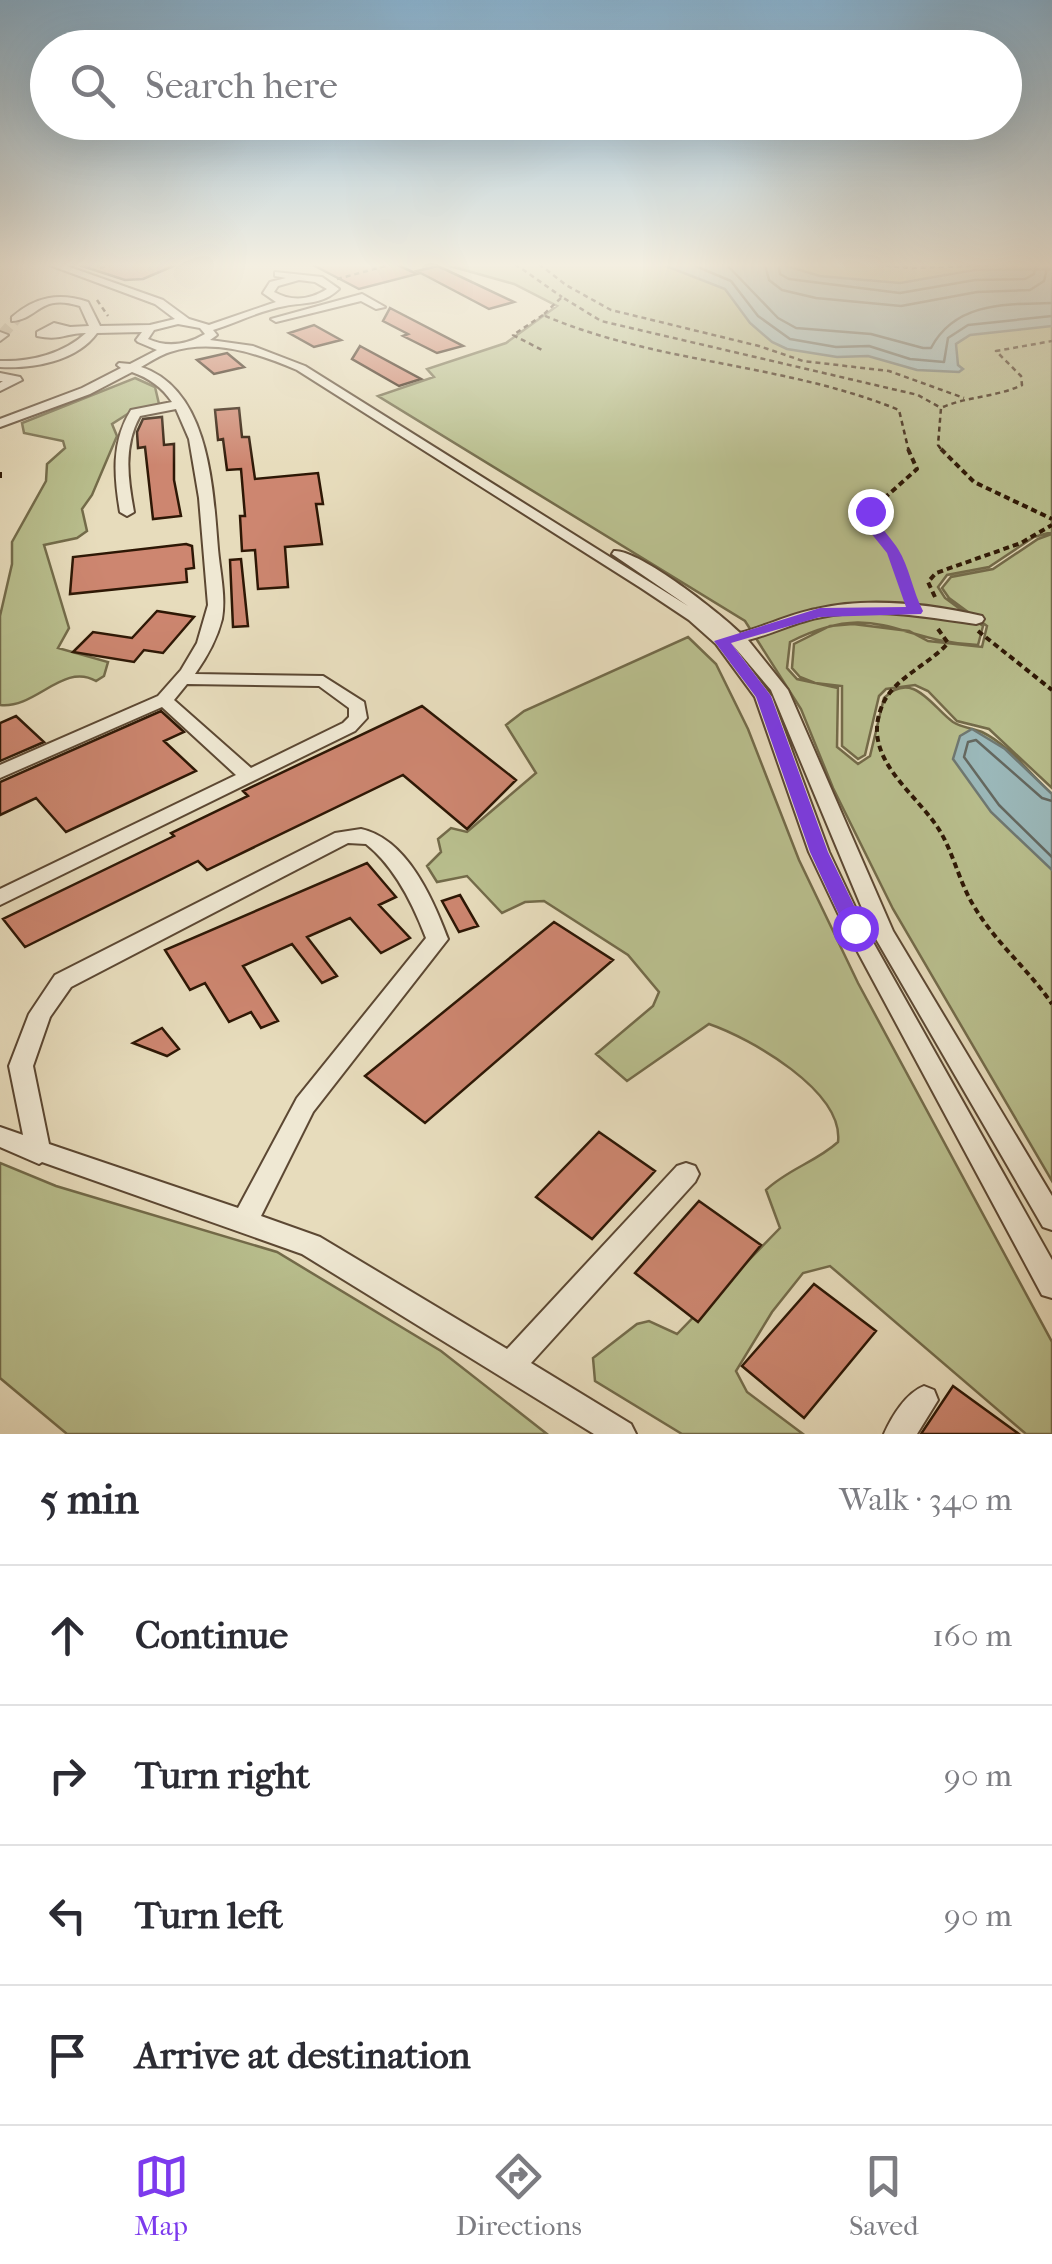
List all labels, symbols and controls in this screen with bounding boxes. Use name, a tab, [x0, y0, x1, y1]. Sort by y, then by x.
search box	[30, 30, 1022, 140]
icon: search	[65, 58, 120, 113]
text: Search here	[145, 63, 338, 108]
route end	[848, 489, 894, 535]
route start	[833, 906, 879, 952]
text: 5 min	[40, 1475, 139, 1524]
text: Walk · 340 m	[839, 1481, 1012, 1518]
icon: ahead	[40, 1608, 95, 1663]
text: Continue	[135, 1613, 288, 1658]
text: 160 m	[932, 1617, 1012, 1654]
icon: right	[40, 1748, 95, 1803]
text: Turn right	[135, 1753, 310, 1798]
text: 90 m	[944, 1757, 1012, 1794]
icon: left	[40, 1888, 95, 1943]
text: Turn left	[135, 1893, 283, 1938]
text: 90 m	[944, 1897, 1012, 1934]
icon: arrive	[40, 2028, 95, 2083]
text: Arrive at destination	[135, 2033, 471, 2078]
tab: Map	[134, 2149, 189, 2242]
tab: Directions	[456, 2149, 582, 2242]
tab: Saved	[849, 2149, 918, 2242]

